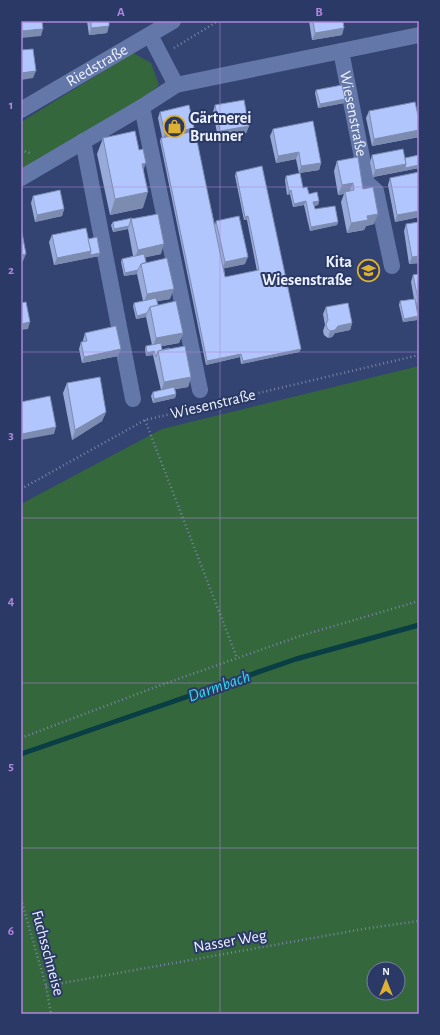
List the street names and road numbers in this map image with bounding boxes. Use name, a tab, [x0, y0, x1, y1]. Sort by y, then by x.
street label: Riedstraße	[63, 41, 130, 90]
street label: Wiesenstraße	[337, 70, 370, 158]
street label: Wiesenstraße	[169, 386, 257, 422]
street label: Fuchsschneise	[29, 909, 67, 997]
street label: Nasser Weg	[192, 927, 268, 955]

